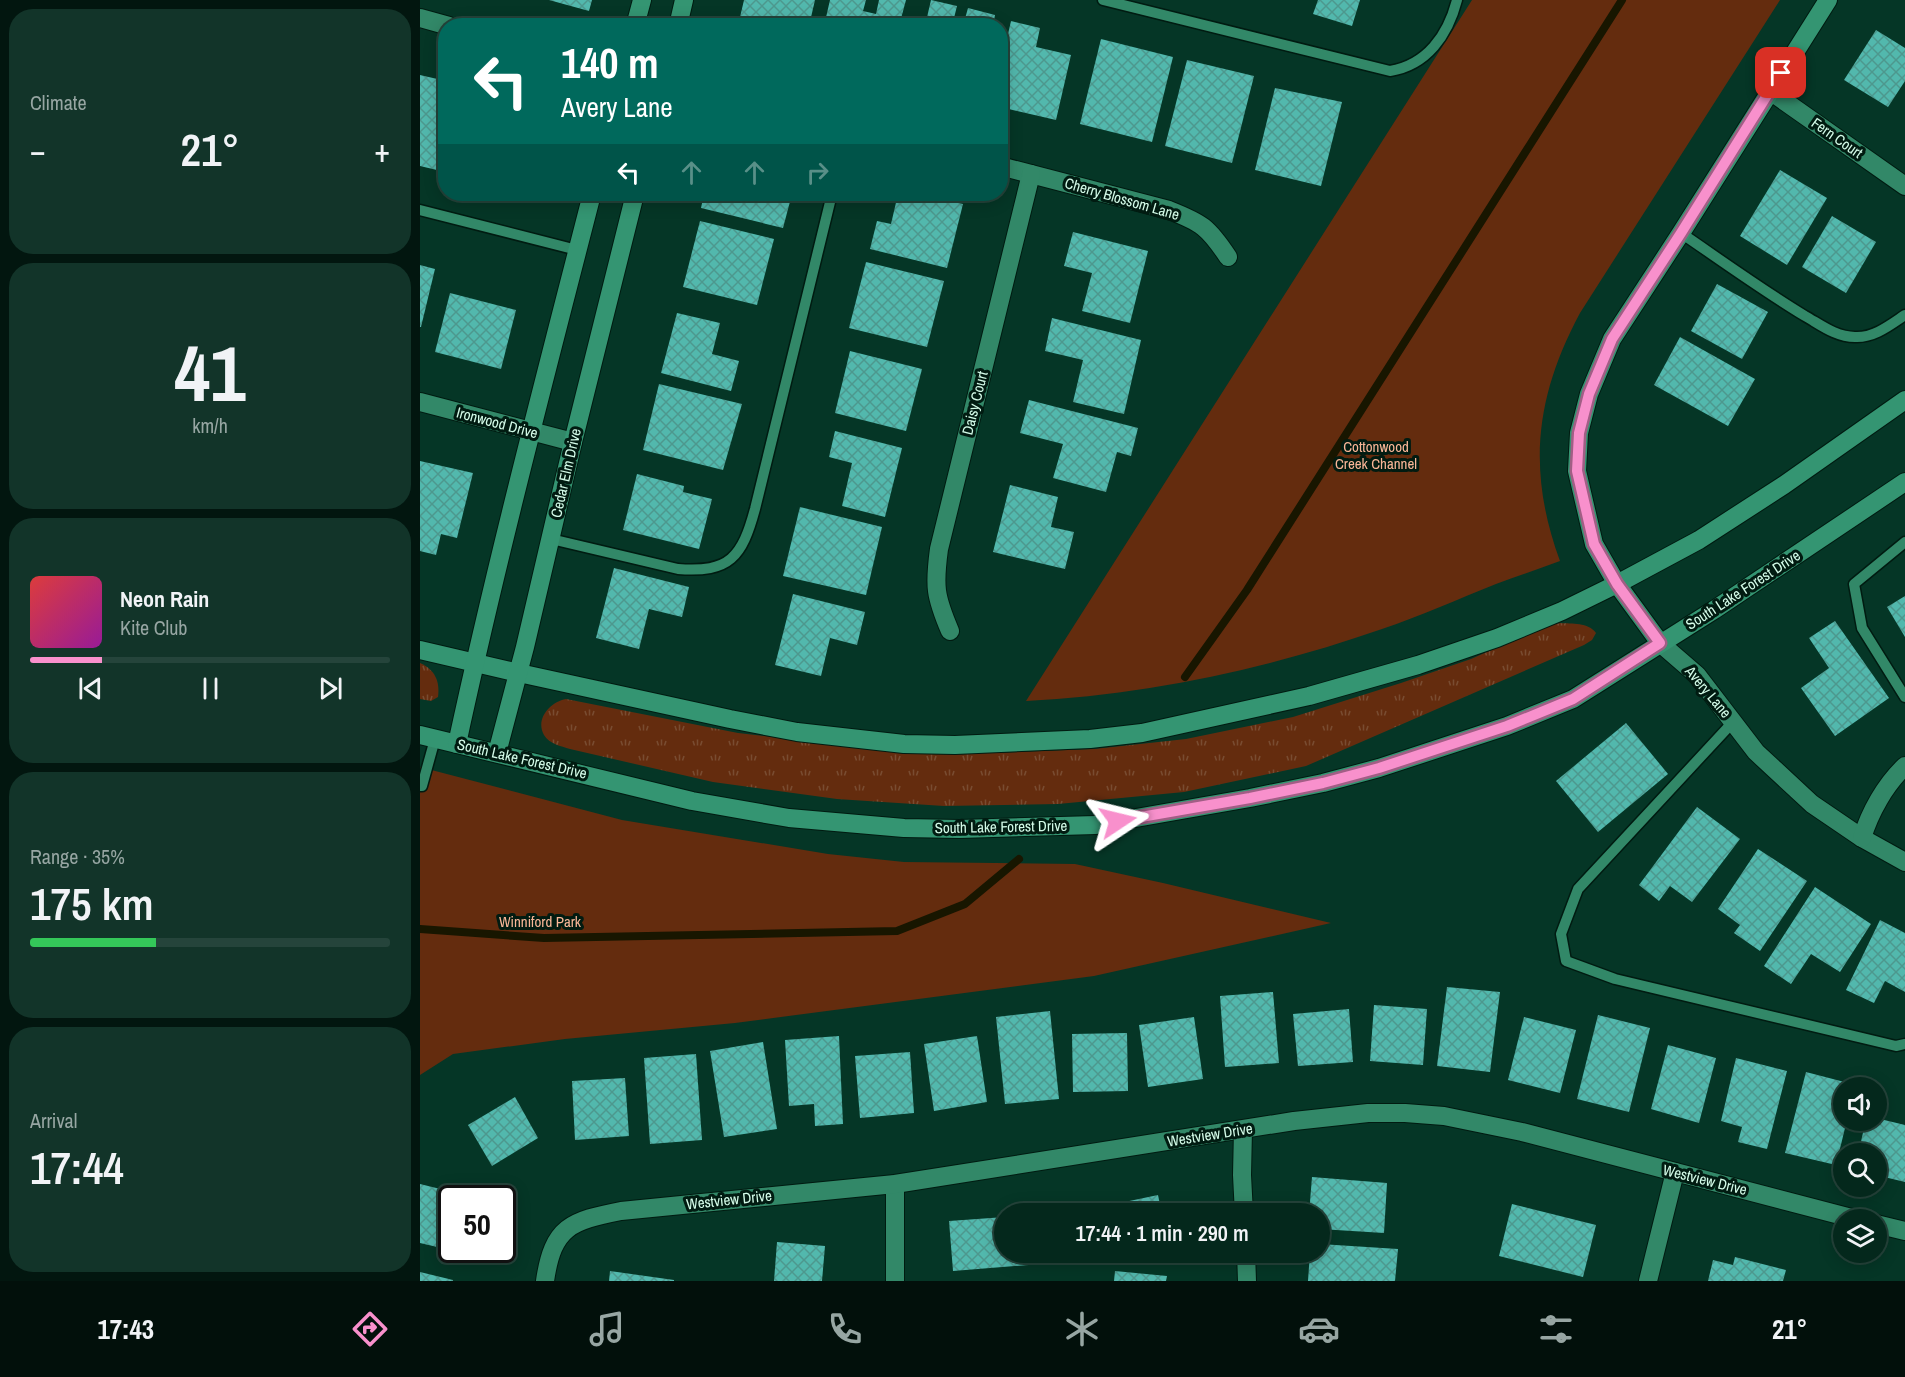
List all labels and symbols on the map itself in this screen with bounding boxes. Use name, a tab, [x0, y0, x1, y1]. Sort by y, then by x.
pin	[1755, 47, 1806, 98]
street label: Fern Court	[1807, 112, 1868, 163]
street label: Cherry Blossom Lane	[1062, 172, 1182, 225]
street label: Daisy Court	[956, 368, 993, 437]
street label: Ironwood Drive	[454, 402, 540, 443]
street label: Cedar Elm Drive	[545, 426, 586, 520]
park label: Cottonwood Creek Channel	[1335, 436, 1417, 474]
street label: South Lake Forest Drive	[1681, 545, 1804, 635]
street label: Avery Lane	[1680, 660, 1736, 722]
street label: South Lake Forest Drive	[455, 733, 589, 784]
position arrow	[1086, 789, 1150, 853]
street label: South Lake Forest Drive	[934, 815, 1068, 838]
park label: Winniford Park	[499, 911, 582, 932]
street label: Westview Drive	[1166, 1117, 1254, 1152]
street label: Westview Drive	[1661, 1159, 1749, 1200]
speed limit sign: 50	[438, 1185, 516, 1263]
street label: Westview Drive	[685, 1185, 773, 1214]

